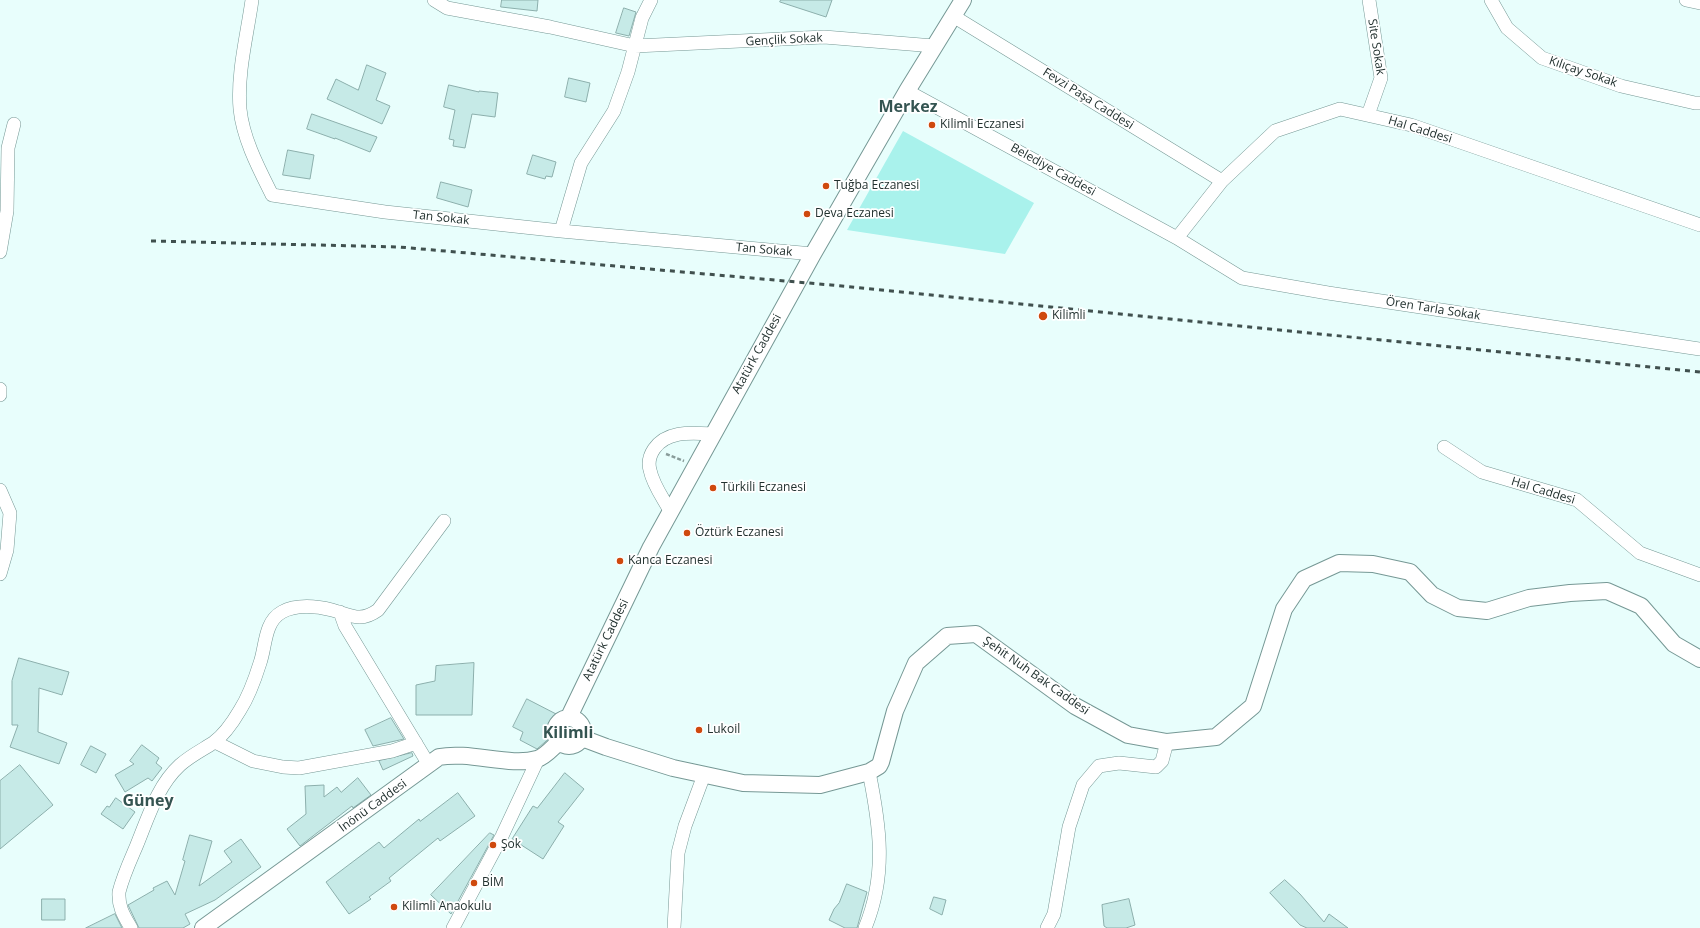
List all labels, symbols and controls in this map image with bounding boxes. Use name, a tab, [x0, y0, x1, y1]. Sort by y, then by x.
street label: Site Sokak	[1364, 18, 1388, 76]
street label: Gençlik Sokak	[745, 31, 823, 49]
street label: Kılıçay Sokak	[1547, 54, 1619, 90]
street label: Fevzi Paşa Caddesi	[1040, 65, 1136, 133]
district label: Merkez	[879, 97, 937, 117]
street label: Hal Caddesi	[1386, 113, 1454, 147]
place label: Kilimli Eczanesi	[940, 118, 1024, 132]
marker: Kilimli Eczanesi	[927, 120, 937, 130]
street label: Belediye Caddesi	[1008, 141, 1098, 199]
place label: Tuğba Eczanesi	[834, 179, 919, 193]
marker: Tuğba Eczanesi	[821, 181, 831, 191]
place label: Deva Eczanesi	[815, 207, 894, 221]
street label: Tan Sokak	[412, 208, 470, 228]
marker: Deva Eczanesi	[802, 209, 812, 219]
street label: Tan Sokak	[735, 240, 793, 260]
street label: Ören Tarla Sokak	[1385, 294, 1481, 324]
place label: Kilimli	[1052, 309, 1086, 323]
marker: Kilimli	[1037, 310, 1049, 322]
street label: Atatürk Caddesi	[729, 312, 785, 396]
street label: Hal Caddesi	[1509, 474, 1577, 508]
place label: Türkili Eczanesi	[721, 481, 806, 495]
marker: Türkili Eczanesi	[708, 483, 718, 493]
place label: Öztürk Eczanesi	[695, 526, 783, 540]
marker: Öztürk Eczanesi	[682, 528, 692, 538]
place label: Kanca Eczanesi	[628, 554, 712, 568]
marker: Kanca Eczanesi	[615, 556, 625, 566]
street label: Atatürk Caddesi	[580, 597, 632, 683]
street label: Şehit Nuh Bak Caddesi	[980, 634, 1092, 718]
district label: Kilimli	[543, 723, 593, 743]
place label: Lukoil	[707, 723, 740, 737]
marker: Lukoil	[694, 725, 704, 735]
street label: İnönü Caddesi	[336, 777, 410, 835]
district label: Güney	[122, 791, 174, 811]
place label: Şok	[501, 838, 521, 852]
marker: Şok	[488, 840, 498, 850]
place label: BİM	[482, 876, 504, 890]
marker: BİM	[469, 878, 479, 888]
place label: Kilimli Anaokulu	[402, 900, 492, 914]
marker: Kilimli Anaokulu	[389, 902, 399, 912]

